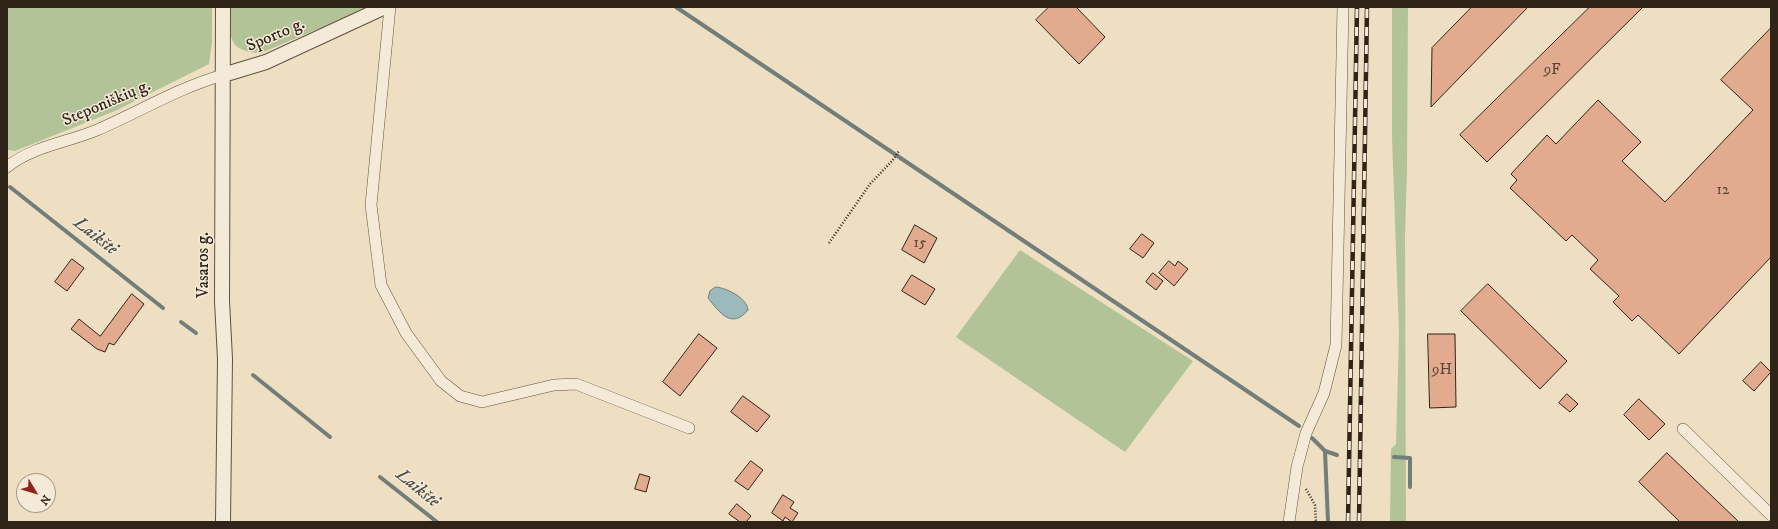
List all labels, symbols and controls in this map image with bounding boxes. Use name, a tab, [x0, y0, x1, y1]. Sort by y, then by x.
street label: Sporto g.	[244, 15, 308, 57]
house number: 9F	[1544, 62, 1560, 80]
street label: Steponiškių g.	[60, 76, 154, 132]
house number: 12	[1717, 182, 1729, 200]
water label: Laikštė	[69, 213, 121, 261]
street label: Vasaros g.	[194, 232, 214, 298]
house number: 15	[914, 235, 926, 253]
house number: 9H	[1432, 362, 1452, 380]
water label: Laikštė	[391, 465, 443, 513]
north arrow	[16, 473, 56, 513]
text: N	[36, 492, 53, 508]

